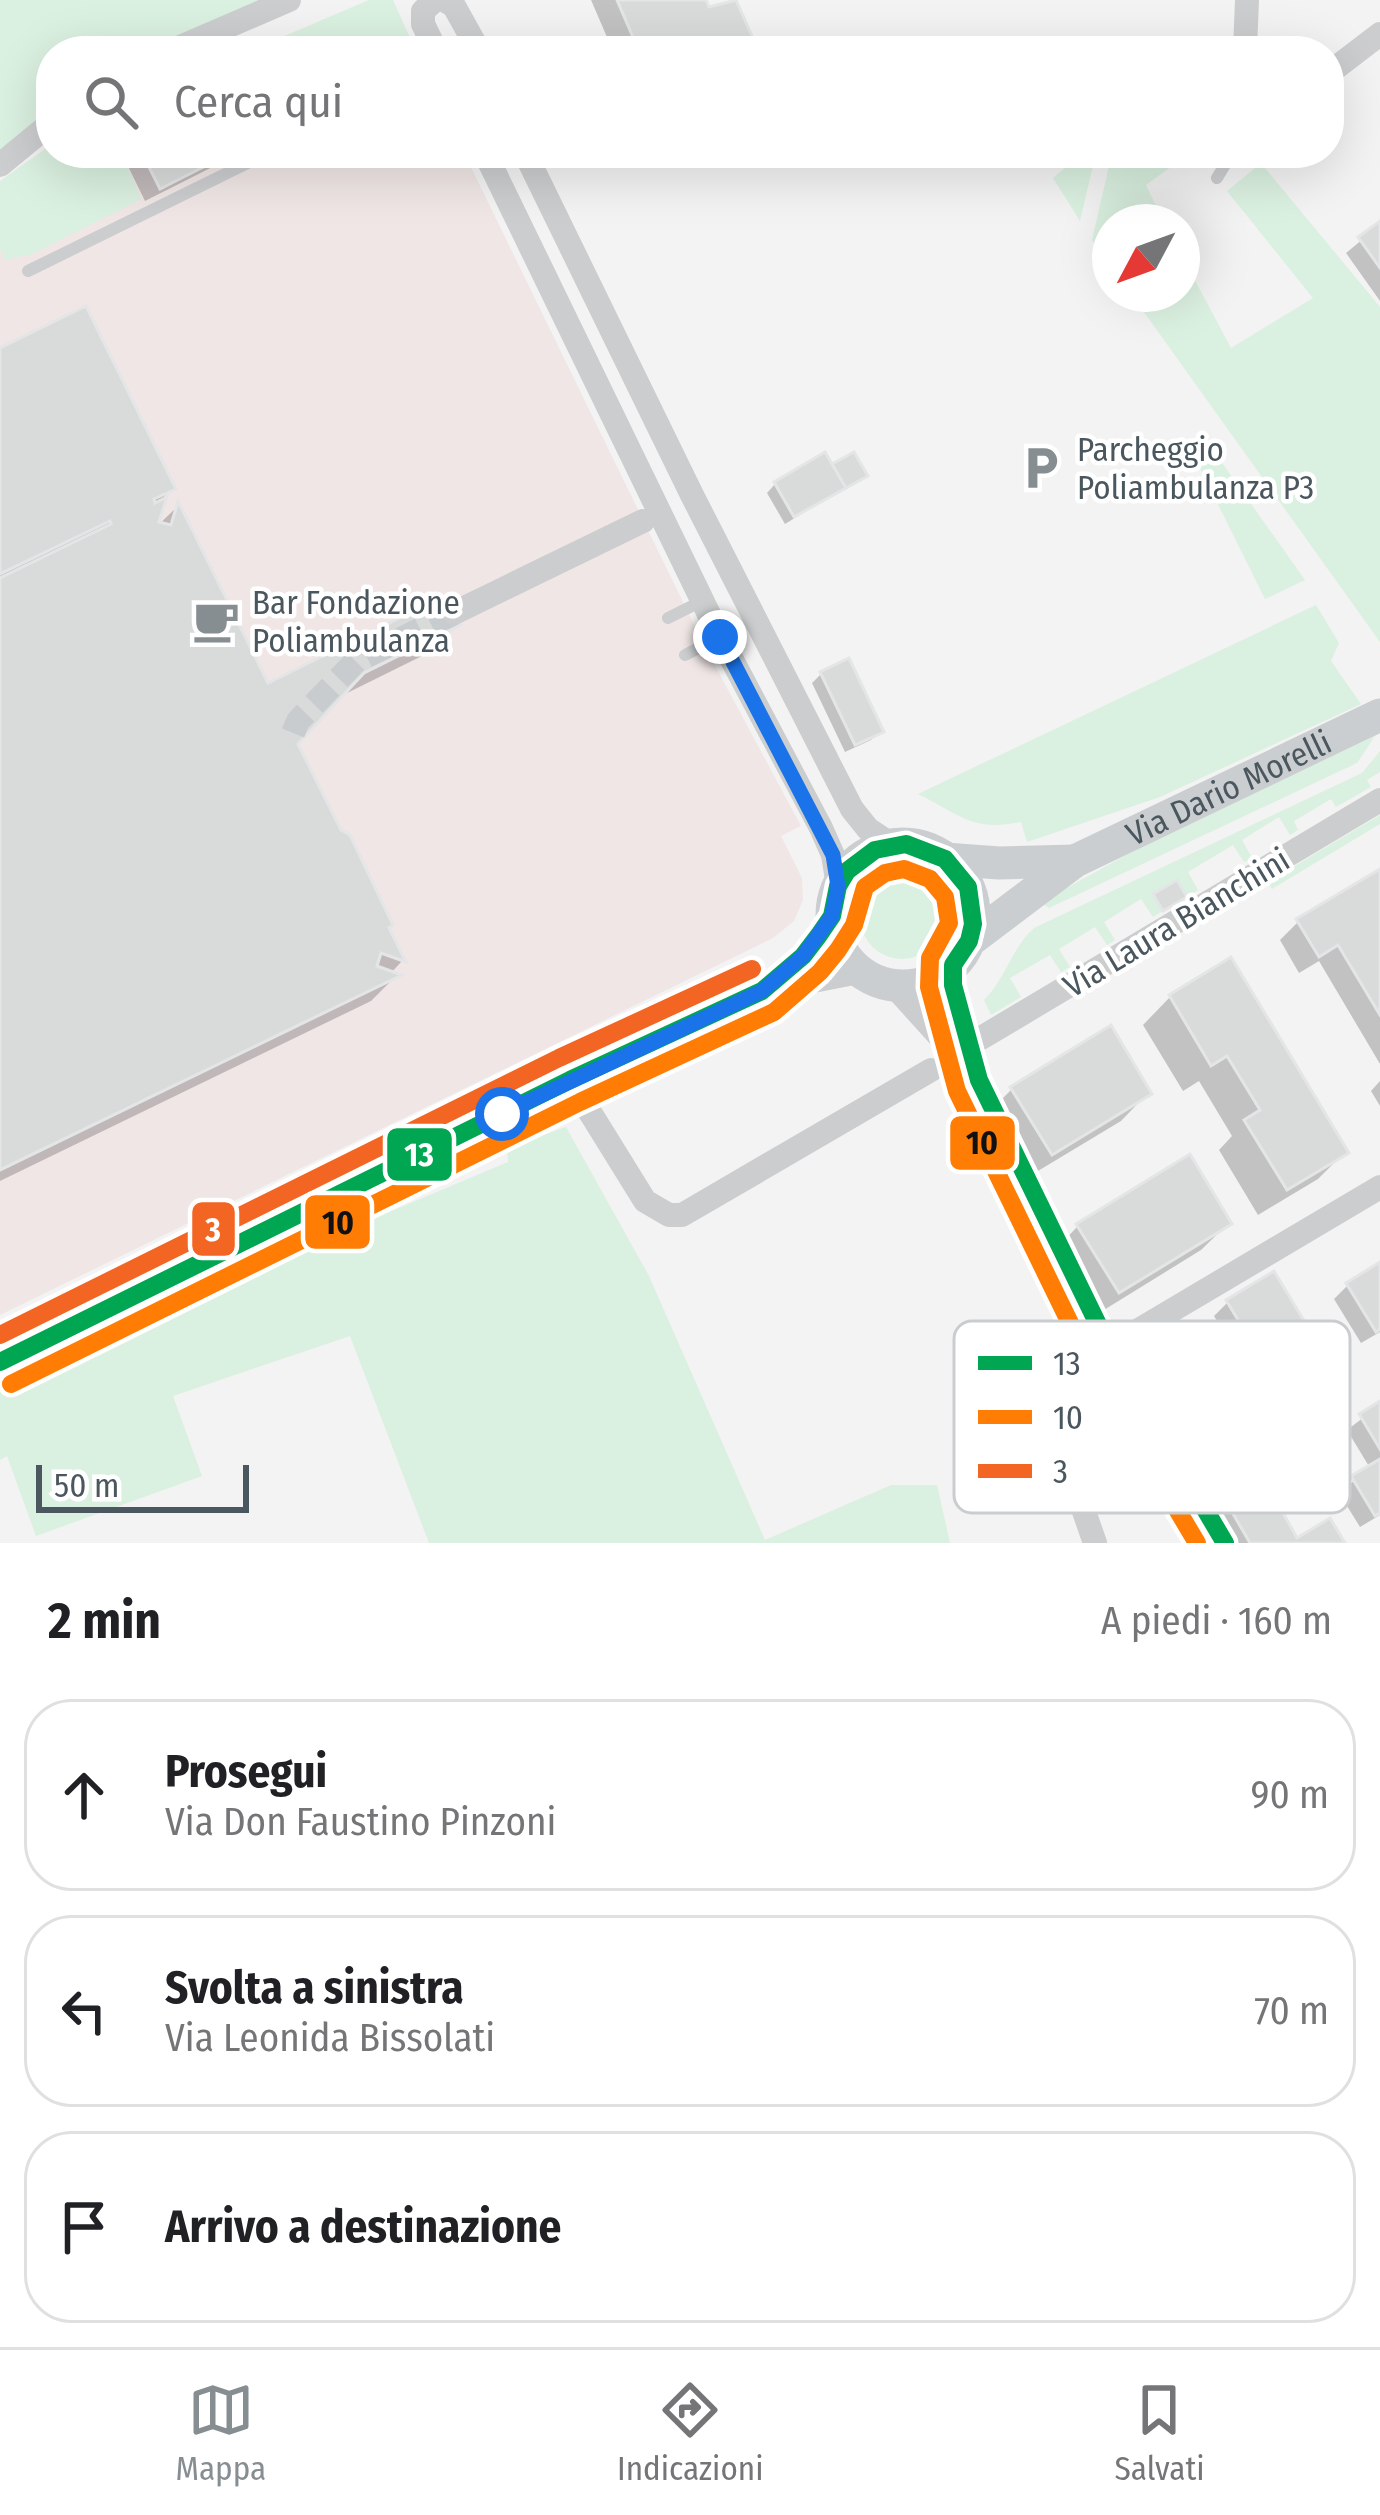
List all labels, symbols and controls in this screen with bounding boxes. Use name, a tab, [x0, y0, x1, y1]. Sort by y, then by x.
search box	[36, 36, 1344, 168]
icon: search	[78, 69, 144, 135]
text: Cerca qui	[174, 75, 343, 129]
north arrow	[1092, 204, 1200, 312]
place label: Parcheggio Poliambulanza P3	[1077, 430, 1314, 508]
parking icon: Parcheggio Poliambulanza P3	[1016, 443, 1066, 493]
place label: Bar Fondazione Poliambulanza	[252, 583, 460, 661]
cafe icon: Bar Fondazione Poliambulanza	[191, 596, 241, 646]
route end	[693, 610, 747, 664]
street label: Via Dario Morelli	[1120, 722, 1338, 855]
street label: Via Laura Bianchini	[1056, 840, 1297, 1006]
route start	[475, 1087, 529, 1141]
line badge: 10	[948, 1114, 1017, 1172]
text: 10	[966, 1123, 998, 1163]
line badge: 13	[385, 1126, 454, 1183]
text: 13	[404, 1135, 434, 1175]
line badge: 10	[303, 1193, 372, 1251]
line badge: 3	[190, 1200, 237, 1258]
text: 10	[322, 1203, 354, 1243]
text: 3	[204, 1210, 221, 1250]
legend	[954, 1321, 1350, 1513]
text: 13	[1053, 1344, 1081, 1384]
text: 10	[1053, 1398, 1083, 1438]
text: 3	[1053, 1452, 1068, 1492]
scale bar	[36, 1459, 249, 1512]
text: 50 m	[54, 1466, 119, 1506]
text: 2 min	[48, 1590, 161, 1652]
text: A piedi · 160 m	[1101, 1598, 1332, 1644]
text: Prosegui	[165, 1745, 327, 1799]
icon: ahead	[51, 1762, 117, 1828]
text: 90 m	[1251, 1772, 1329, 1818]
text: Via Don Faustino Pinzoni	[165, 1799, 556, 1845]
text: Svolta a sinistra	[165, 1961, 464, 2015]
icon: left	[51, 1978, 117, 2044]
text: 70 m	[1254, 1988, 1329, 2034]
text: Via Leonida Bissolati	[165, 2015, 495, 2061]
icon: arrive	[51, 2194, 117, 2260]
text: Arrivo a destinazione	[165, 2200, 561, 2254]
tab: Mappa	[175, 2377, 266, 2489]
tab: Indicazioni	[617, 2377, 763, 2489]
tab: Salvati	[1114, 2377, 1205, 2489]

